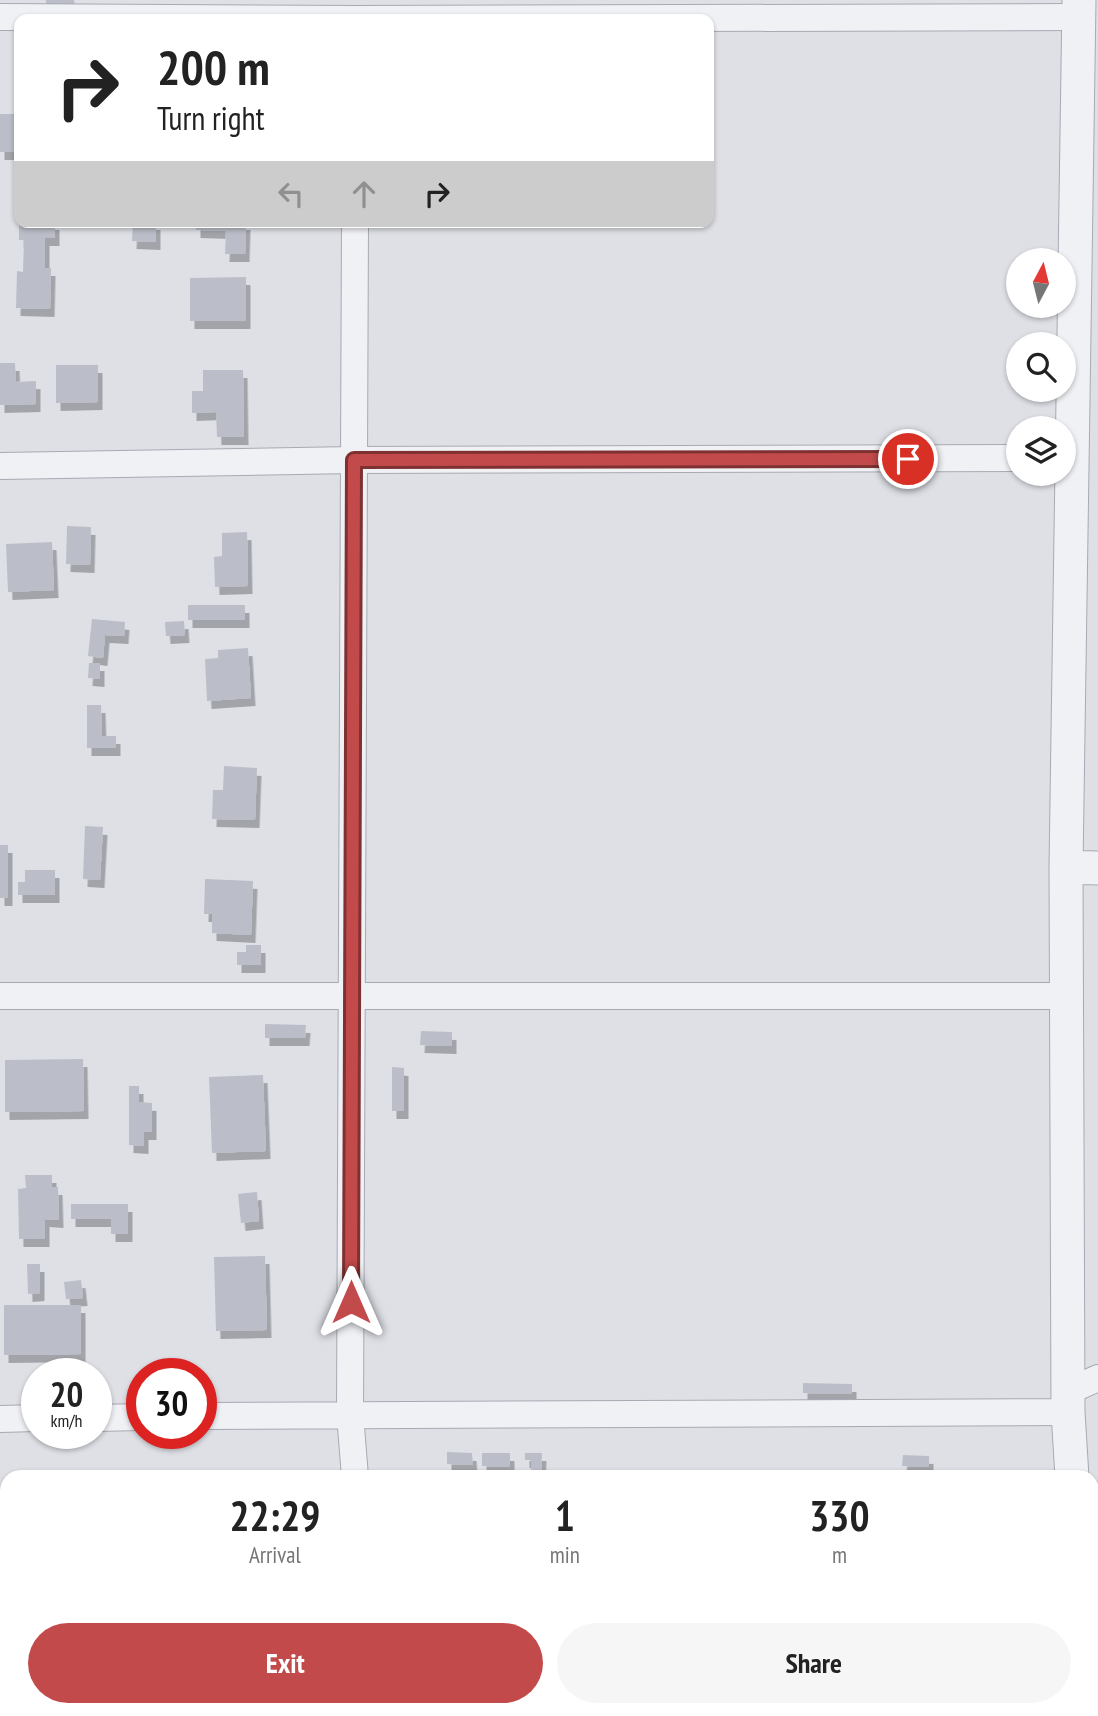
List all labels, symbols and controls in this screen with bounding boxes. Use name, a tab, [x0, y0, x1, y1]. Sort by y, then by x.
text: 200 m	[157, 35, 270, 99]
icon: right	[42, 42, 133, 133]
text: Turn right	[157, 97, 265, 139]
icon: left	[272, 175, 310, 213]
icon: ahead	[345, 175, 383, 213]
icon: right	[418, 175, 456, 213]
north arrow	[1006, 248, 1076, 318]
map controls	[1006, 248, 1076, 486]
button: search	[1006, 332, 1076, 402]
button: layers	[1006, 416, 1076, 486]
pin	[878, 429, 938, 489]
icon: arrive	[889, 440, 927, 478]
position arrow	[314, 1265, 388, 1339]
speed limit sign: 30	[126, 1358, 217, 1449]
text: 20	[50, 1371, 83, 1417]
text: km/h	[51, 1409, 82, 1432]
text: 22:29	[229, 1488, 320, 1543]
text: 1	[555, 1488, 575, 1543]
text: 330	[809, 1488, 870, 1543]
text: Arrival	[249, 1540, 301, 1569]
text: min	[550, 1540, 580, 1569]
text: m	[832, 1540, 847, 1569]
button: Exit	[28, 1623, 543, 1703]
button: Share	[557, 1623, 1071, 1703]

